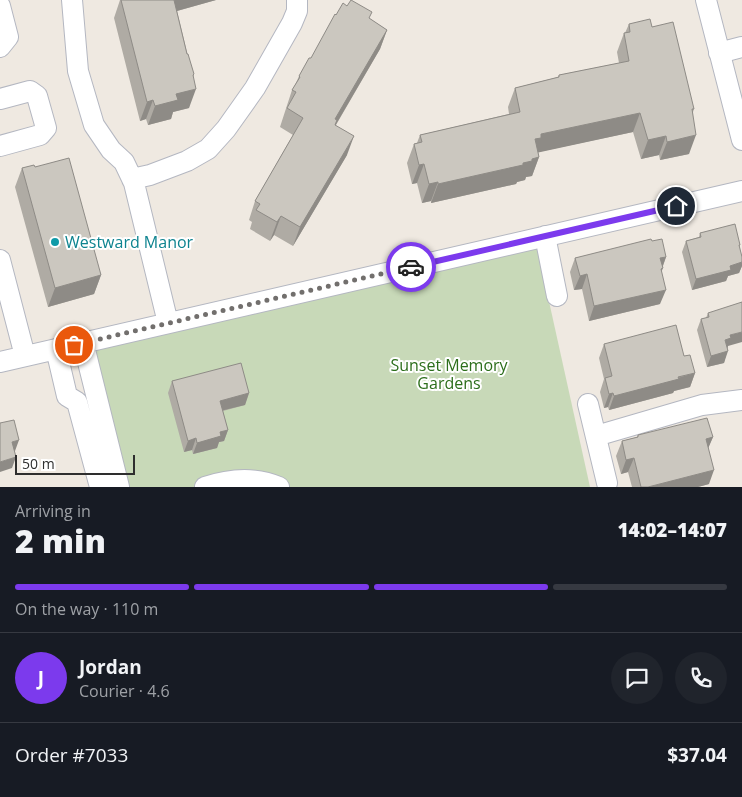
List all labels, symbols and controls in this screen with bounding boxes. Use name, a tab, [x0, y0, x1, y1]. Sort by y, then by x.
pin	[655, 185, 697, 227]
icon: home	[662, 192, 690, 220]
place label: Westward Manor	[65, 231, 194, 253]
marker: Westward Manor	[49, 236, 61, 248]
courier	[386, 242, 436, 292]
icon: car	[397, 253, 425, 281]
pin	[53, 324, 95, 366]
icon: bag	[60, 331, 88, 359]
park label: Sunset Memory Gardens	[390, 354, 509, 394]
scale bar	[15, 452, 135, 475]
text: 50 m	[22, 454, 55, 473]
text: Arriving in	[15, 500, 91, 522]
text: 14:02–14:07	[617, 517, 727, 543]
text: 2 min	[15, 519, 106, 562]
text: On the way · 110 m	[15, 598, 158, 620]
button: chat	[611, 652, 663, 704]
button: phone	[675, 652, 727, 704]
text: Jordan	[79, 654, 142, 680]
text: J	[38, 665, 44, 691]
text: Courier · 4.6	[79, 680, 170, 702]
text: Order #7033	[15, 742, 128, 768]
text: $37.04	[667, 742, 727, 768]

